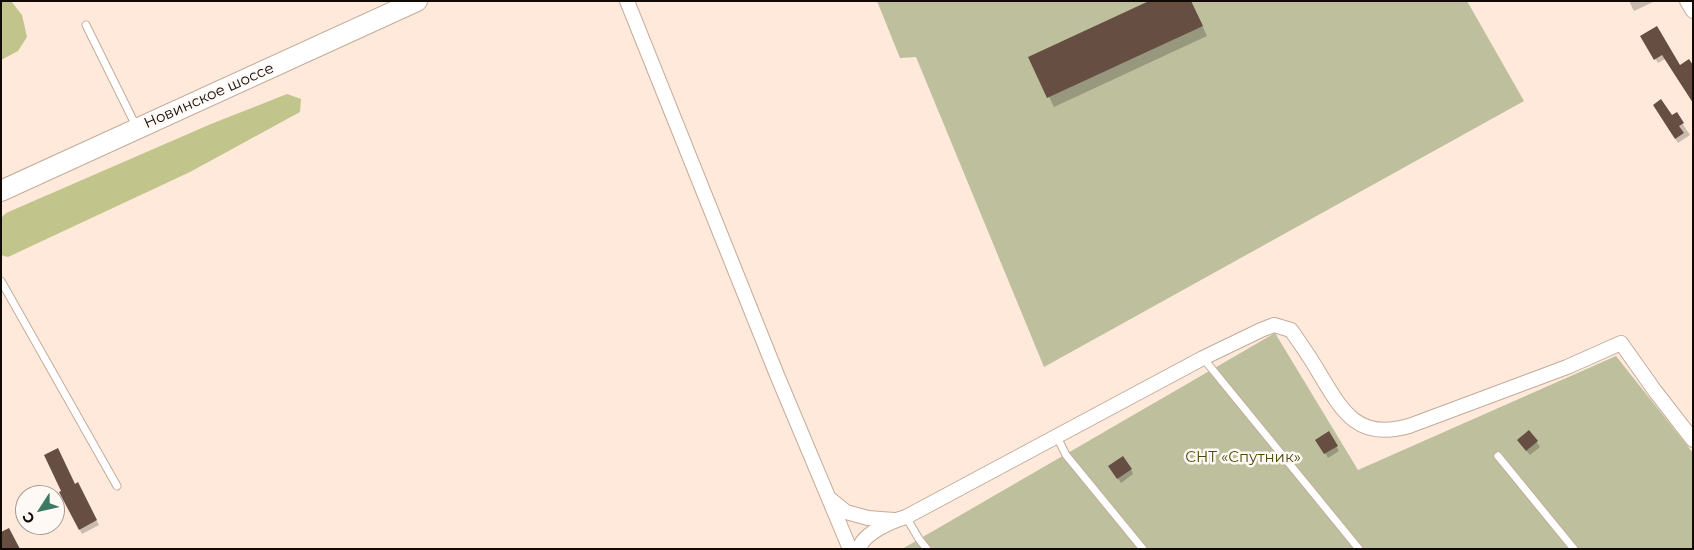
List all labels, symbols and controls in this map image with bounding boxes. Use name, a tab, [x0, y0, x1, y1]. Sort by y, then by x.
street label: Новинское шоссе	[141, 59, 277, 133]
park label: СНТ «Спутник»	[1185, 449, 1301, 467]
north arrow	[15, 485, 65, 535]
text: С	[18, 509, 39, 527]

